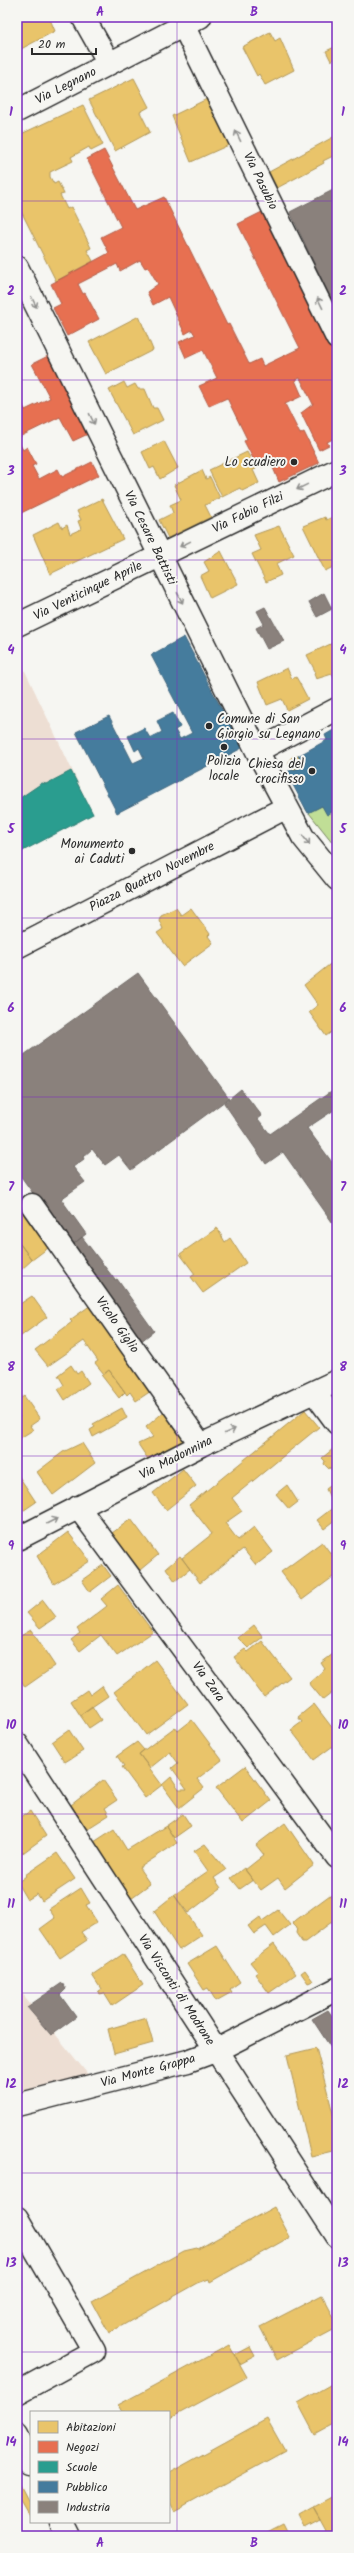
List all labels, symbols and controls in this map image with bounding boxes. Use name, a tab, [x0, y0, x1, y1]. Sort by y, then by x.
text: A	[96, 2, 104, 23]
text: B	[250, 2, 258, 23]
scale bar	[32, 30, 96, 56]
text: 20 m	[38, 35, 66, 54]
street label: Via Legnano	[32, 62, 100, 110]
text: 1	[9, 102, 13, 123]
text: 1	[341, 102, 345, 123]
one-way arrow	[234, 130, 241, 142]
street label: Via Pasubio	[237, 148, 283, 214]
text: 2	[7, 281, 15, 302]
text: 2	[339, 281, 347, 302]
one-way arrow	[31, 296, 38, 308]
one-way arrow	[316, 297, 323, 309]
one-way arrow	[89, 413, 96, 425]
place label: Lo scudiero	[225, 452, 286, 473]
marker: Lo scudiero	[289, 457, 299, 467]
text: 3	[6, 461, 15, 482]
text: 3	[338, 461, 347, 482]
one-way arrow	[296, 484, 308, 491]
street label: Via Fabio Filzi	[209, 486, 288, 539]
street label: Via Cesare Battisti	[118, 487, 182, 590]
one-way arrow	[179, 541, 191, 548]
street label: Via Venticinque Aprile	[30, 555, 146, 627]
one-way arrow	[177, 592, 184, 604]
text: 4	[7, 640, 15, 661]
text: 4	[339, 640, 347, 661]
place label: Comune di San Giorgio su Legnano	[217, 709, 321, 745]
marker: Comune di San Giorgio su Legnano	[204, 721, 214, 731]
marker: Polizia locale	[219, 742, 229, 752]
place label: Polizia locale	[207, 751, 241, 787]
place label: Chiesa del crocifisso	[248, 754, 304, 790]
marker: Chiesa del crocifisso	[307, 766, 317, 776]
text: 5	[7, 819, 16, 840]
text: 5	[339, 819, 348, 840]
place label: Monumento ai Caduti	[61, 834, 125, 870]
one-way arrow	[302, 835, 311, 846]
street label: Piazza Quattro Novembre	[86, 836, 219, 918]
marker: Monumento ai Caduti	[127, 846, 137, 856]
text: 6	[7, 998, 15, 1019]
text: 6	[339, 998, 347, 1019]
text: 7	[8, 1177, 15, 1198]
text: 7	[340, 1177, 347, 1198]
street label: Vicolo Giglio	[90, 1292, 144, 1358]
text: 8	[7, 1357, 15, 1378]
text: 8	[339, 1357, 347, 1378]
one-way arrow	[224, 1427, 236, 1434]
street label: Via Madonnina	[136, 1430, 216, 1486]
one-way arrow	[45, 1517, 57, 1524]
text: 9	[8, 1536, 15, 1557]
text: 9	[340, 1536, 347, 1557]
street label: Via Zara	[186, 1657, 230, 1707]
text: 10	[6, 1715, 17, 1736]
text: 10	[338, 1715, 349, 1736]
text: 11	[7, 1894, 15, 1915]
text: 11	[339, 1894, 347, 1915]
street label: Via Visconti di Modrone	[132, 1930, 220, 2050]
street label: Via Monte Grappa	[98, 2048, 198, 2094]
text: 12	[5, 2074, 17, 2095]
text: 12	[337, 2074, 349, 2095]
text: 13	[5, 2253, 17, 2274]
text: 13	[337, 2253, 349, 2274]
legend	[30, 2411, 170, 2523]
text: Abitazioni	[66, 2418, 117, 2437]
text: 14	[5, 2432, 17, 2453]
text: 14	[337, 2432, 349, 2453]
text: Negozi	[66, 2438, 100, 2457]
text: Scuole	[66, 2458, 98, 2477]
text: Pubblico	[66, 2478, 107, 2497]
text: Industria	[66, 2498, 110, 2517]
text: A	[96, 2533, 104, 2553]
text: B	[250, 2533, 258, 2553]

